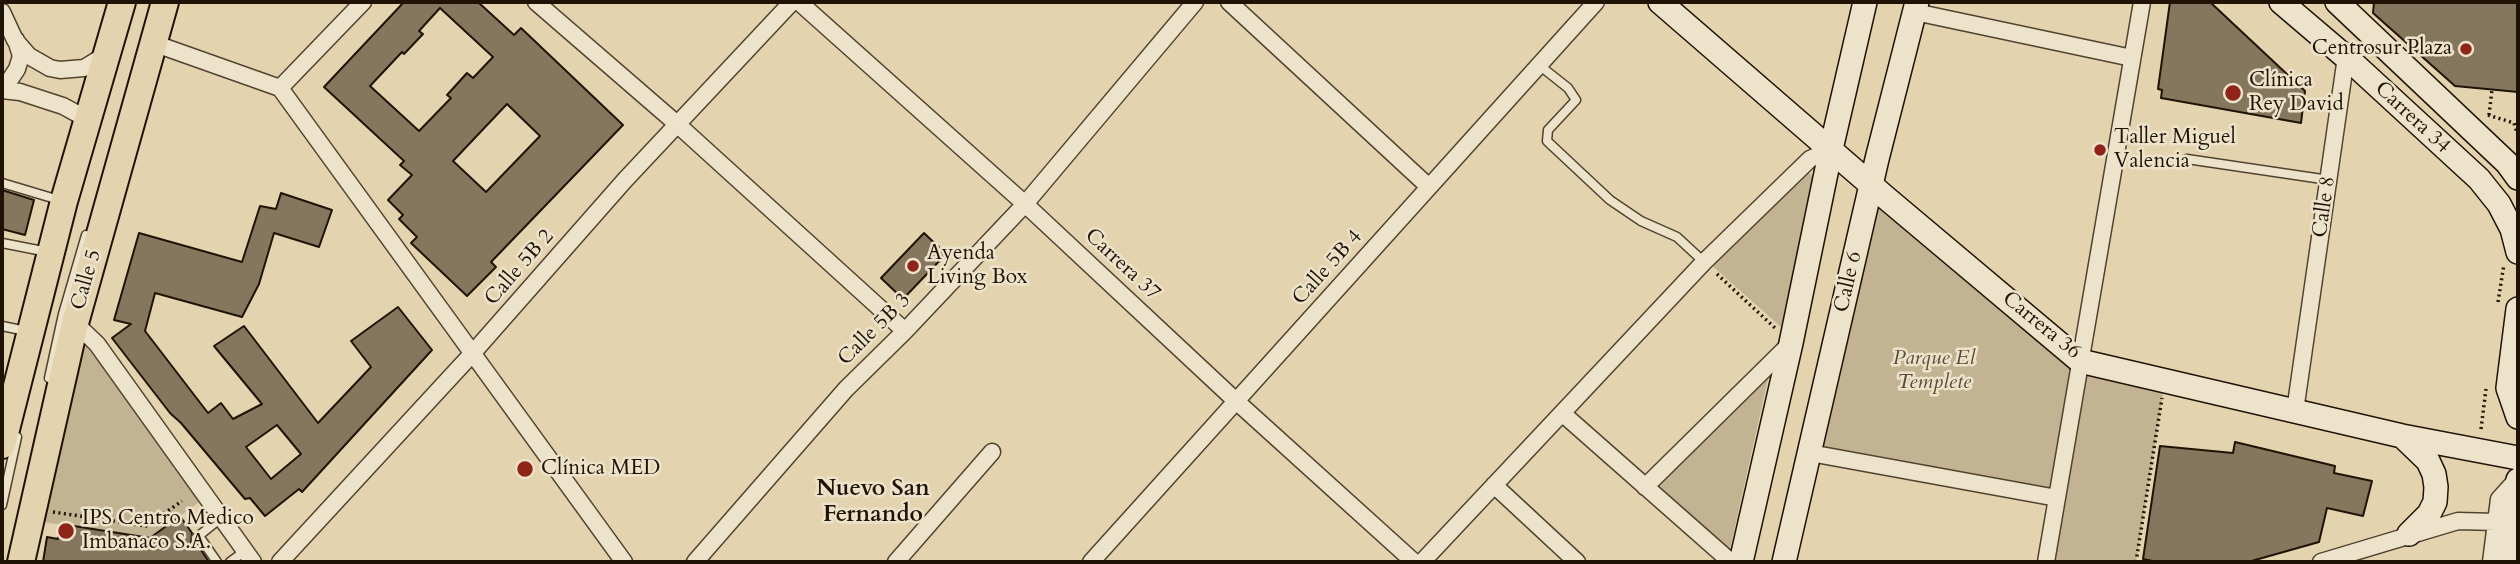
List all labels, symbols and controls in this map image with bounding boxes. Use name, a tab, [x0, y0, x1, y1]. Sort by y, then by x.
place label: Centrosur Plaza	[2312, 36, 2452, 62]
marker: Centrosur Plaza	[2458, 41, 2474, 57]
place label: Clínica Rey David	[2249, 68, 2344, 118]
street label: Carrera 34	[2369, 77, 2455, 159]
marker: Clínica Rey David	[2223, 83, 2243, 103]
place label: Taller Miguel Valencia	[2114, 125, 2236, 175]
marker: Taller Miguel Valencia	[2092, 142, 2108, 158]
street label: Calle 8	[2308, 175, 2342, 239]
street label: Carrera 37	[1079, 224, 1165, 306]
street label: Calle 5B 2	[480, 225, 560, 311]
street label: Calle 5B 4	[1288, 225, 1368, 311]
place label: Ayenda Living Box	[927, 241, 1028, 291]
street label: Calle 5	[66, 247, 108, 313]
street label: Calle 6	[1830, 249, 1868, 315]
marker: Ayenda Living Box	[905, 258, 921, 274]
street label: Carrera 36	[1997, 287, 2085, 365]
street label: Calle 5B 3	[833, 288, 917, 372]
park label: Parque El Templete	[1893, 346, 1975, 396]
place label: Clínica MED	[541, 456, 660, 482]
marker: Clínica MED	[515, 459, 535, 479]
district label: Nuevo San Fernando	[816, 476, 930, 530]
place label: IPS Centro Medico Imbanaco S.A.	[82, 506, 254, 556]
marker: IPS Centro Medico Imbanaco S.A.	[56, 521, 76, 541]

